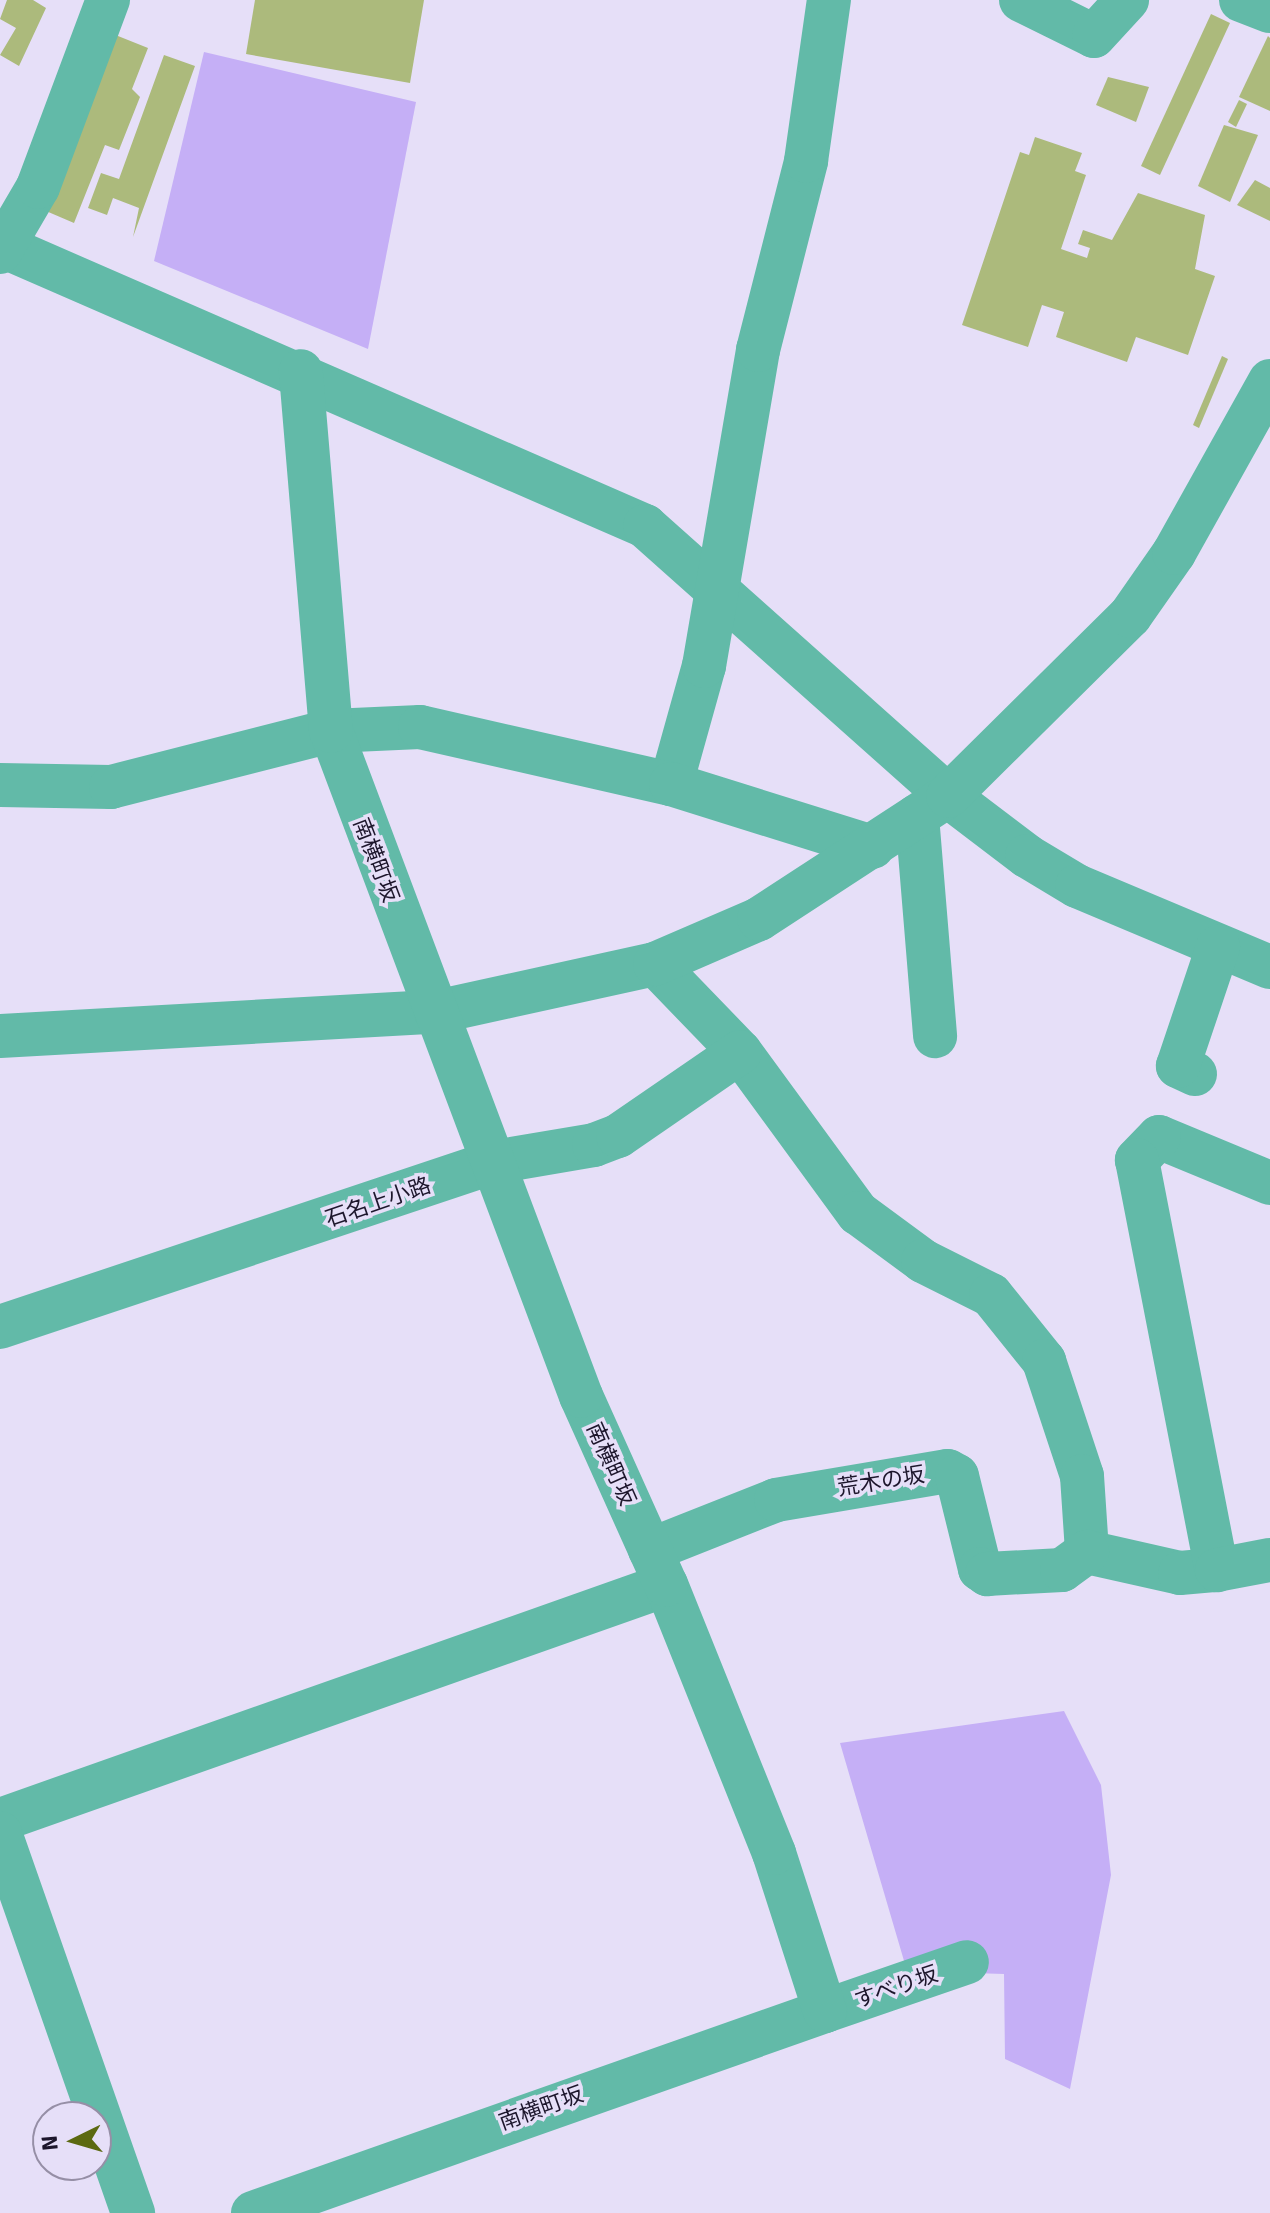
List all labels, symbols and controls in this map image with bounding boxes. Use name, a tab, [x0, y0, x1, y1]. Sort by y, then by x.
street label: 南横町坂	[348, 814, 404, 906]
street label: 石名上小路	[322, 1172, 434, 1232]
street label: 南横町坂	[581, 1418, 641, 1510]
street label: 荒木の坂	[835, 1461, 927, 1501]
street label: すべり坂	[850, 1960, 942, 2014]
street label: 南横町坂	[495, 2081, 587, 2135]
north arrow	[32, 2101, 112, 2181]
text: N	[35, 2134, 64, 2152]

